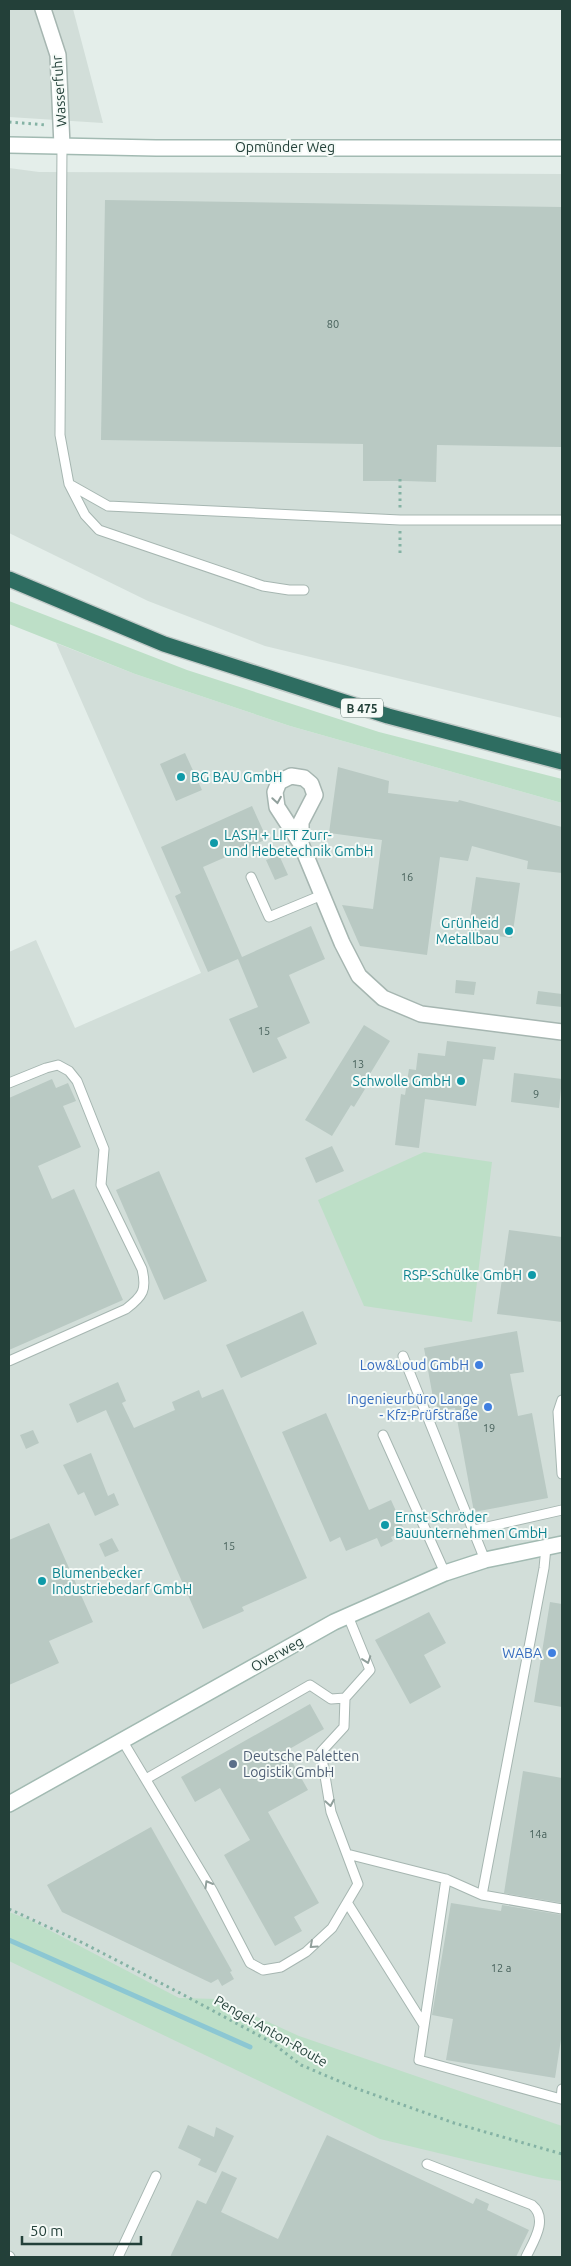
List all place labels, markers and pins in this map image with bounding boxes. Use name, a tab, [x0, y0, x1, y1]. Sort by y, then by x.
place label: BG BAU GmbH	[191, 769, 282, 785]
marker: BG BAU GmbH	[175, 771, 187, 783]
place label: LASH + LIFT Zurr- und Hebetechnik GmbH	[224, 827, 373, 859]
marker: LASH + LIFT Zurr- und Hebetechnik GmbH	[208, 837, 220, 849]
place label: Grünheid Metallbau	[436, 915, 499, 947]
marker: Grünheid Metallbau	[503, 925, 515, 937]
place label: Schwolle GmbH	[353, 1073, 451, 1089]
marker: Schwolle GmbH	[455, 1075, 467, 1087]
place label: RSP-Schülke GmbH	[403, 1267, 522, 1283]
marker: RSP-Schülke GmbH	[526, 1269, 538, 1281]
place label: Low&Loud GmbH	[360, 1357, 469, 1373]
marker: Low&Loud GmbH	[473, 1359, 485, 1371]
place label: Ingenieurbüro Lange - Kfz-Prüfstraße	[347, 1391, 478, 1423]
marker: Ingenieurbüro Lange - Kfz-Prüfstraße	[482, 1401, 494, 1413]
place label: Ernst Schröder Bauunternehmen GmbH	[395, 1509, 548, 1541]
marker: Ernst Schröder Bauunternehmen GmbH	[379, 1519, 391, 1531]
place label: Blumenbecker Industriebedarf GmbH	[52, 1565, 192, 1597]
marker: Blumenbecker Industriebedarf GmbH	[36, 1575, 48, 1587]
place label: WABA	[502, 1645, 542, 1661]
marker: WABA	[546, 1647, 558, 1659]
place label: Deutsche Paletten Logistik GmbH	[243, 1748, 359, 1780]
marker: Deutsche Paletten Logistik GmbH	[227, 1758, 239, 1770]

